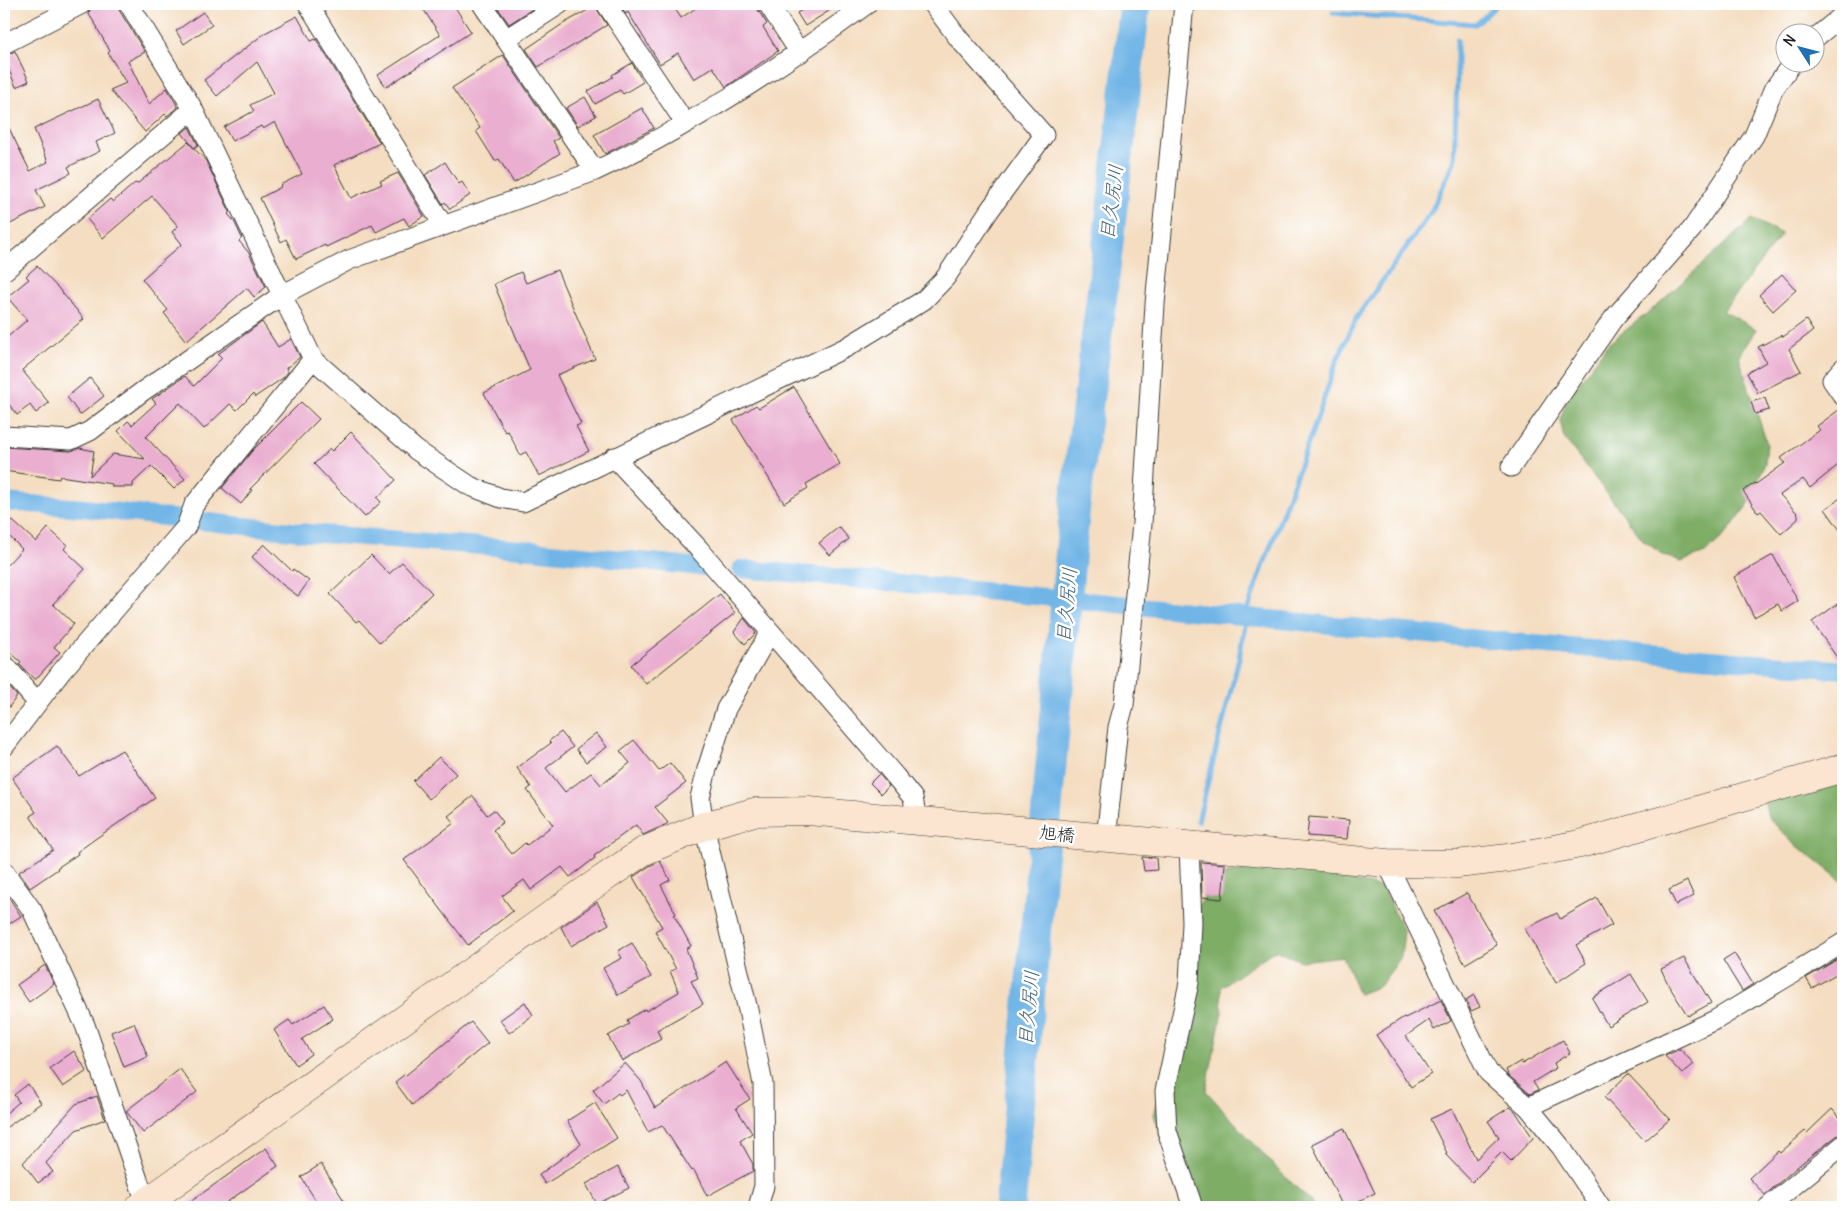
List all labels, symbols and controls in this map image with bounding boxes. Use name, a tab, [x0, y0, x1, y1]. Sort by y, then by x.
north arrow	[1774, 22, 1824, 72]
text: N	[1779, 31, 1800, 50]
water label: 目久尻川	[1094, 163, 1128, 241]
water label: 目久尻川	[1051, 566, 1081, 644]
street label: 旭橋	[1038, 820, 1076, 847]
water label: 目久尻川	[1013, 969, 1043, 1047]

